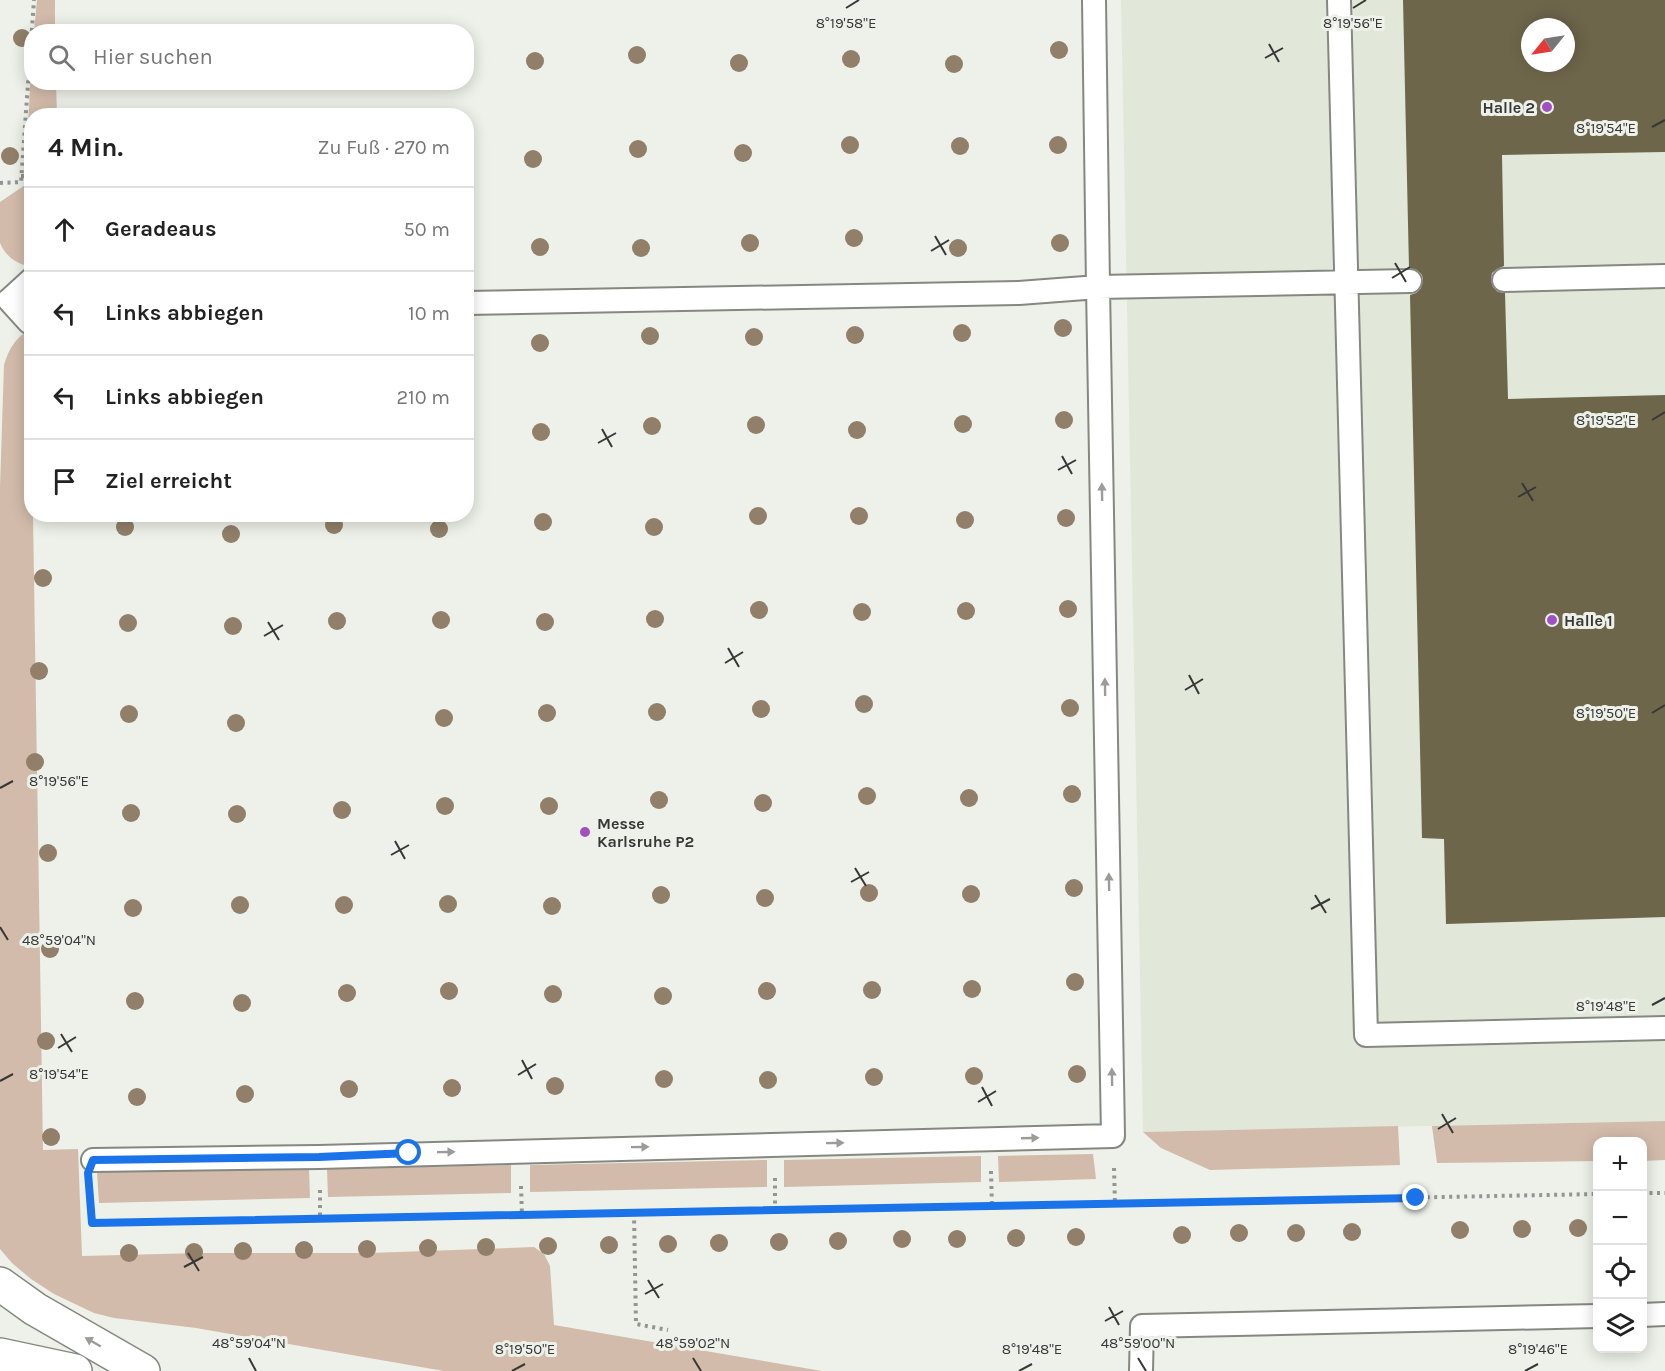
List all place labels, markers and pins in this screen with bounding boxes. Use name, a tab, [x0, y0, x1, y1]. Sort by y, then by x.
place label: Halle 2	[1482, 98, 1535, 117]
marker: Halle 2	[1540, 100, 1554, 114]
place label: Halle 1	[1564, 611, 1613, 630]
marker: Halle 1	[1545, 613, 1559, 627]
place label: Messe Karlsruhe P2	[597, 814, 694, 851]
marker: Messe Karlsruhe P2	[578, 825, 592, 839]

